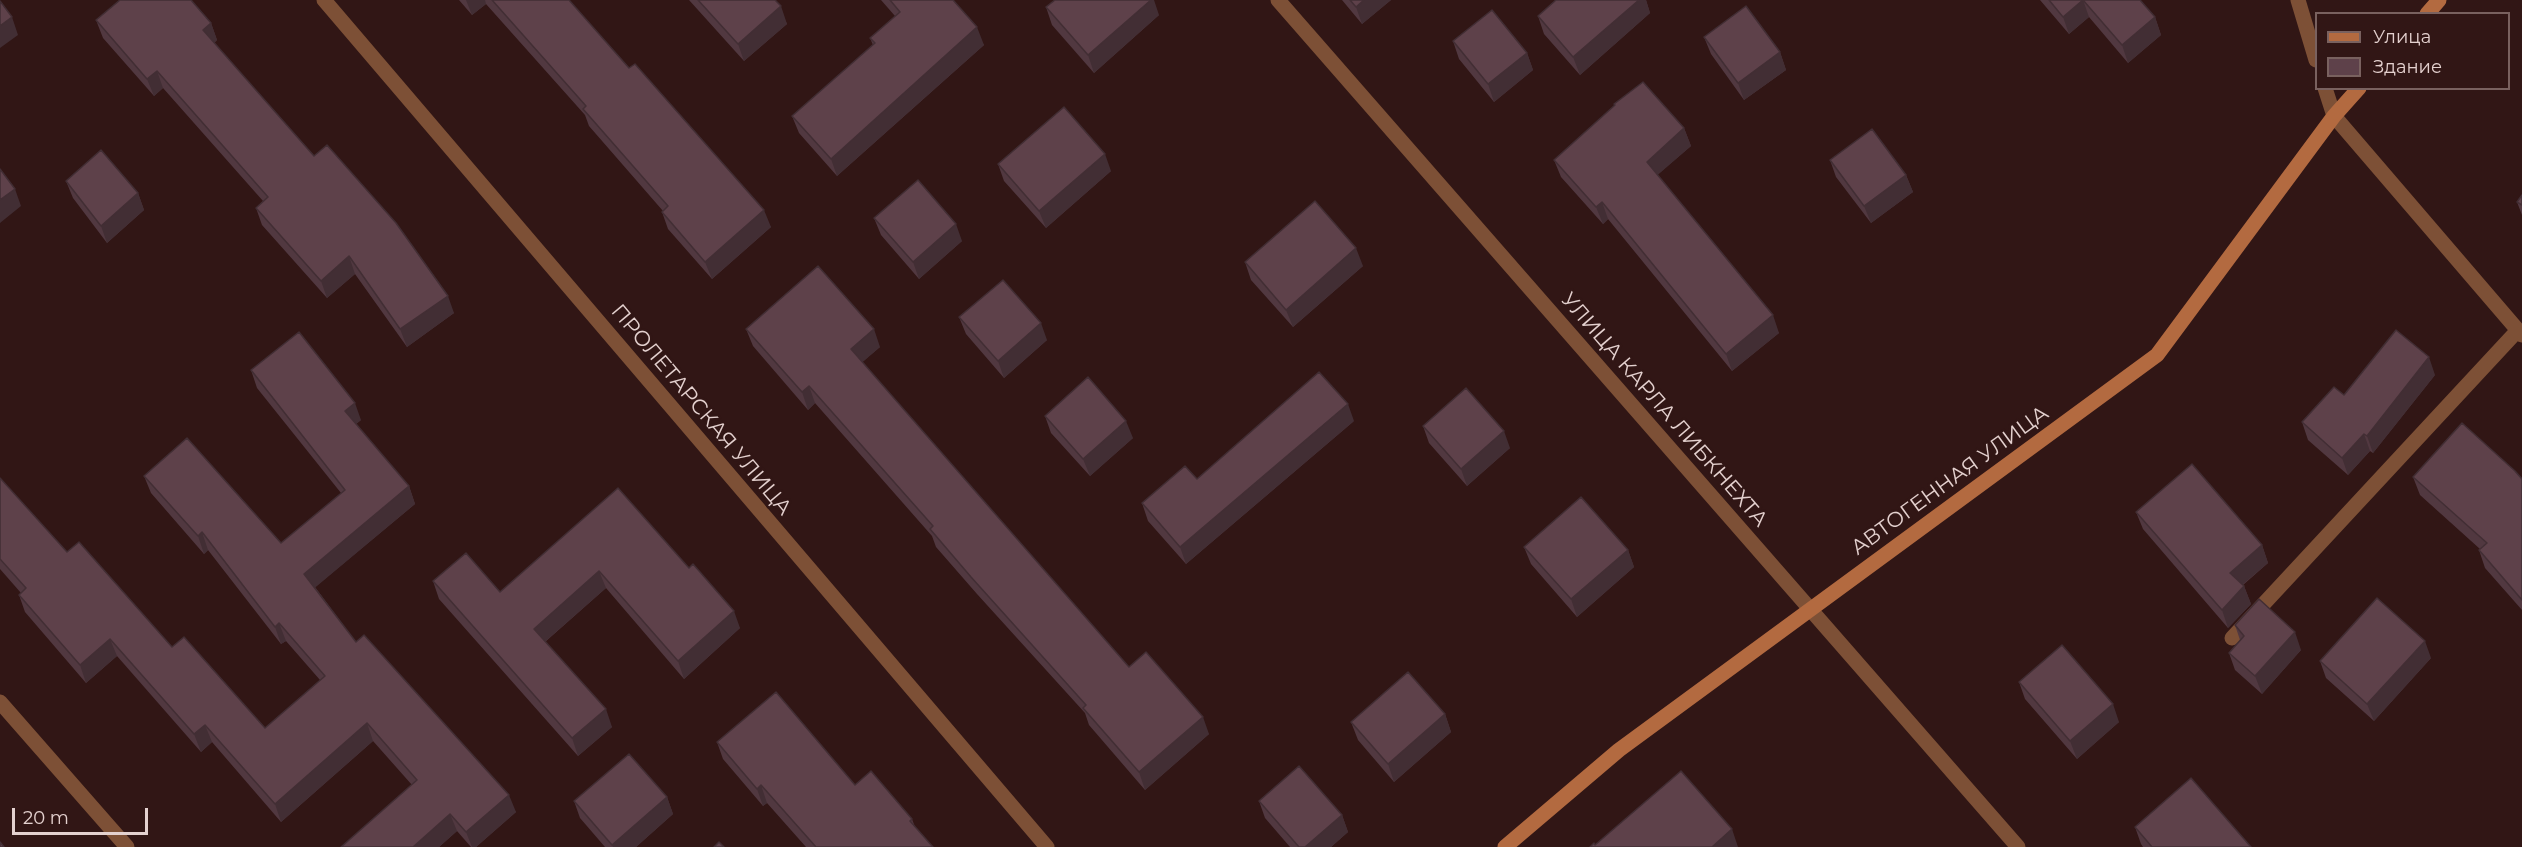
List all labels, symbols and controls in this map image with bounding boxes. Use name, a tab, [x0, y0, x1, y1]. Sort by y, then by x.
legend	[2315, 12, 2510, 90]
text: Улица	[2373, 26, 2431, 48]
text: Здание	[2373, 56, 2442, 78]
street label: УЛИЦА КАРЛА ЛИБКНЕХТА	[1555, 288, 1773, 532]
street label: ПРОЛЕТАРСКАЯ УЛИЦА	[605, 299, 797, 521]
street label: АВТОГЕННАЯ УЛИЦА	[1846, 401, 2054, 561]
scale bar	[15, 796, 152, 834]
text: 20 m	[23, 807, 69, 829]

